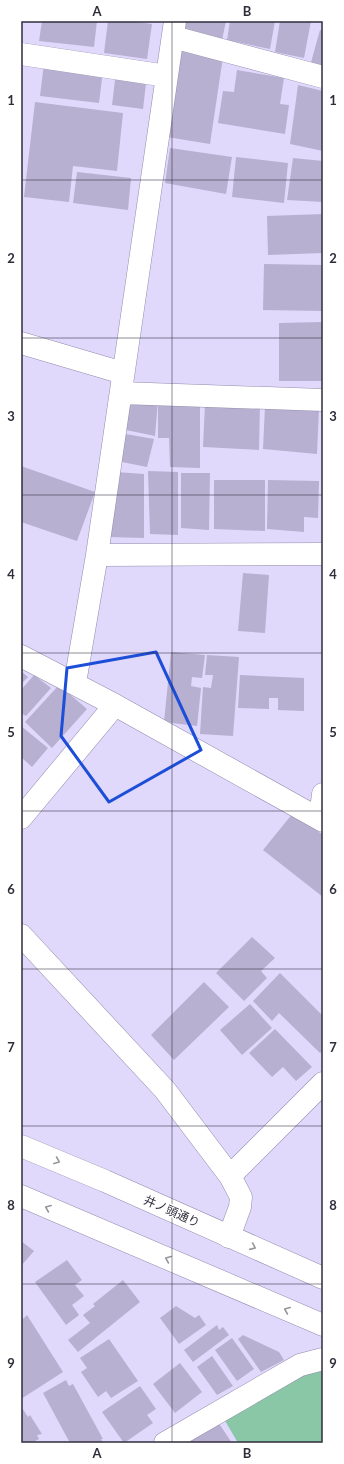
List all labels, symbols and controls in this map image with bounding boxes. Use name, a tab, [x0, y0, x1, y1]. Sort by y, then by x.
text: A	[91, 3, 102, 19]
text: B	[243, 3, 252, 19]
text: 1	[7, 92, 15, 108]
text: 1	[329, 92, 337, 108]
text: 2	[7, 250, 15, 266]
text: 2	[329, 250, 337, 266]
text: 3	[7, 408, 15, 424]
text: 3	[329, 408, 337, 424]
text: 4	[7, 566, 15, 582]
text: 4	[329, 566, 337, 582]
text: 5	[7, 724, 15, 740]
text: 5	[329, 724, 337, 740]
text: 6	[7, 881, 15, 897]
text: 6	[329, 881, 337, 897]
text: 7	[7, 1039, 15, 1055]
text: 7	[329, 1039, 337, 1055]
one-way arrow	[52, 1156, 60, 1164]
street label: 井ノ頭通り	[142, 1192, 202, 1230]
text: 8	[7, 1197, 15, 1213]
text: 8	[329, 1197, 337, 1213]
one-way arrow	[45, 1205, 52, 1213]
one-way arrow	[248, 1242, 256, 1250]
one-way arrow	[164, 1256, 172, 1264]
one-way arrow	[284, 1306, 291, 1314]
text: 9	[7, 1355, 15, 1371]
text: 9	[329, 1355, 337, 1371]
text: A	[91, 1445, 102, 1461]
text: B	[243, 1445, 252, 1461]

